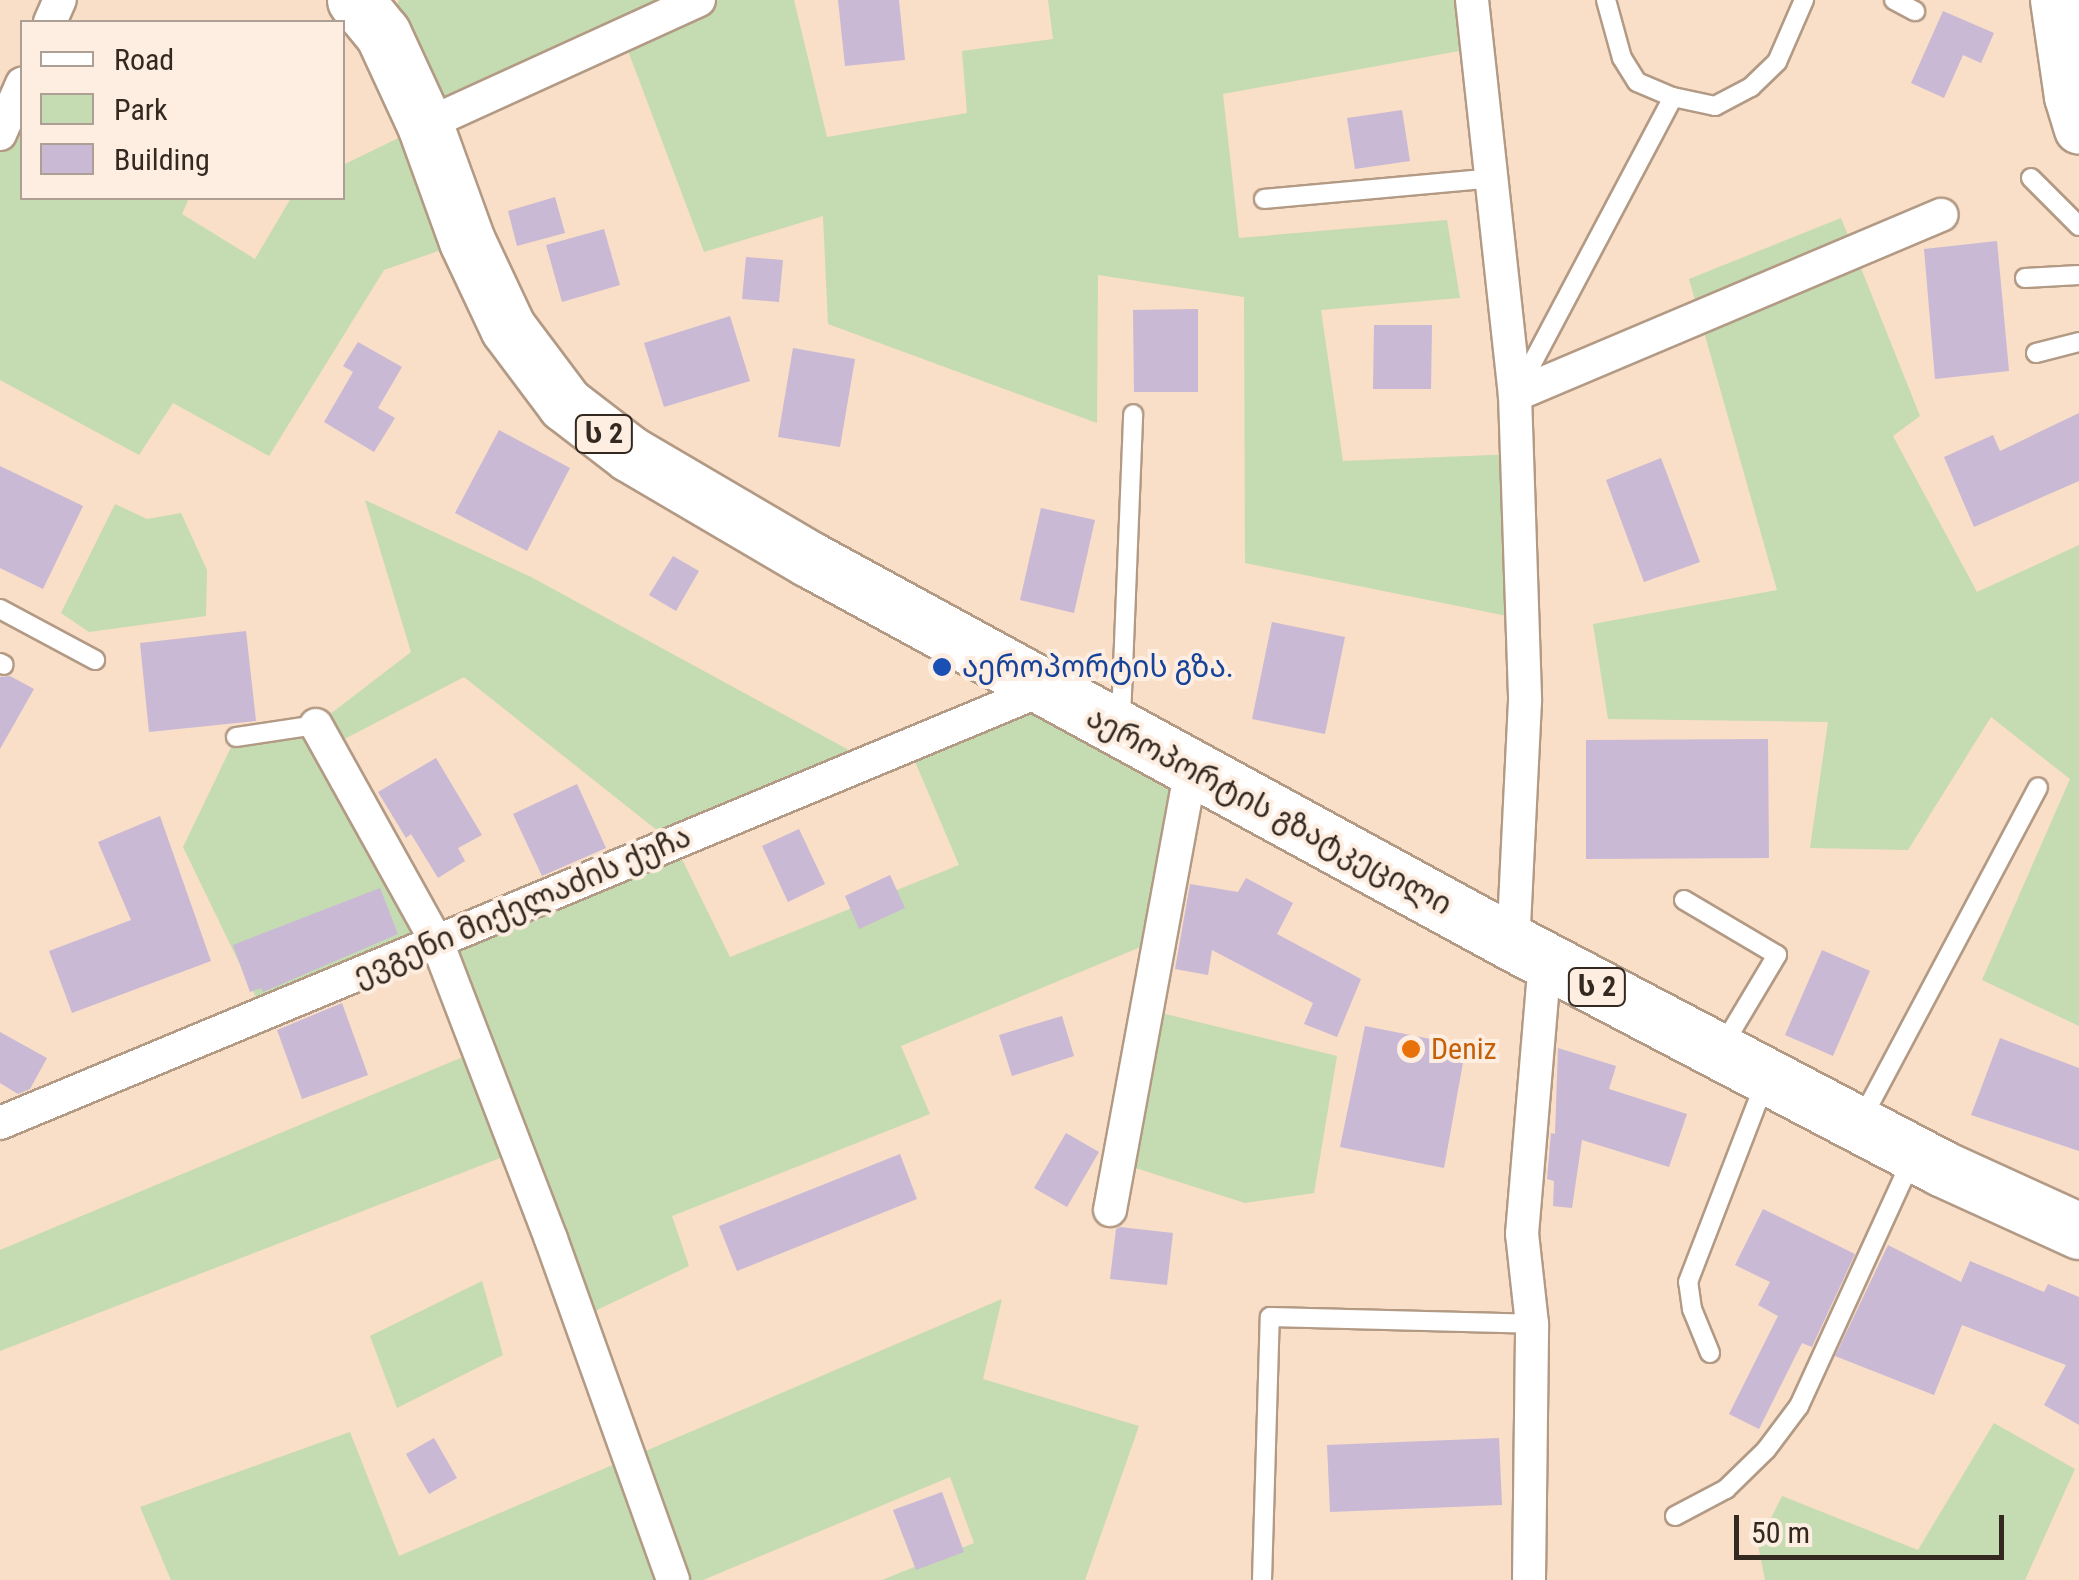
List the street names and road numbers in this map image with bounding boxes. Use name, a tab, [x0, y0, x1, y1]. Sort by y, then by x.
road number: ს 2	[574, 411, 634, 457]
street label: აეროპორტის გზატკეცილი	[1080, 699, 1458, 923]
street label: ევგენი მიქელაძის ქუჩა	[348, 818, 696, 994]
road number: ს 2	[1567, 964, 1627, 1010]

